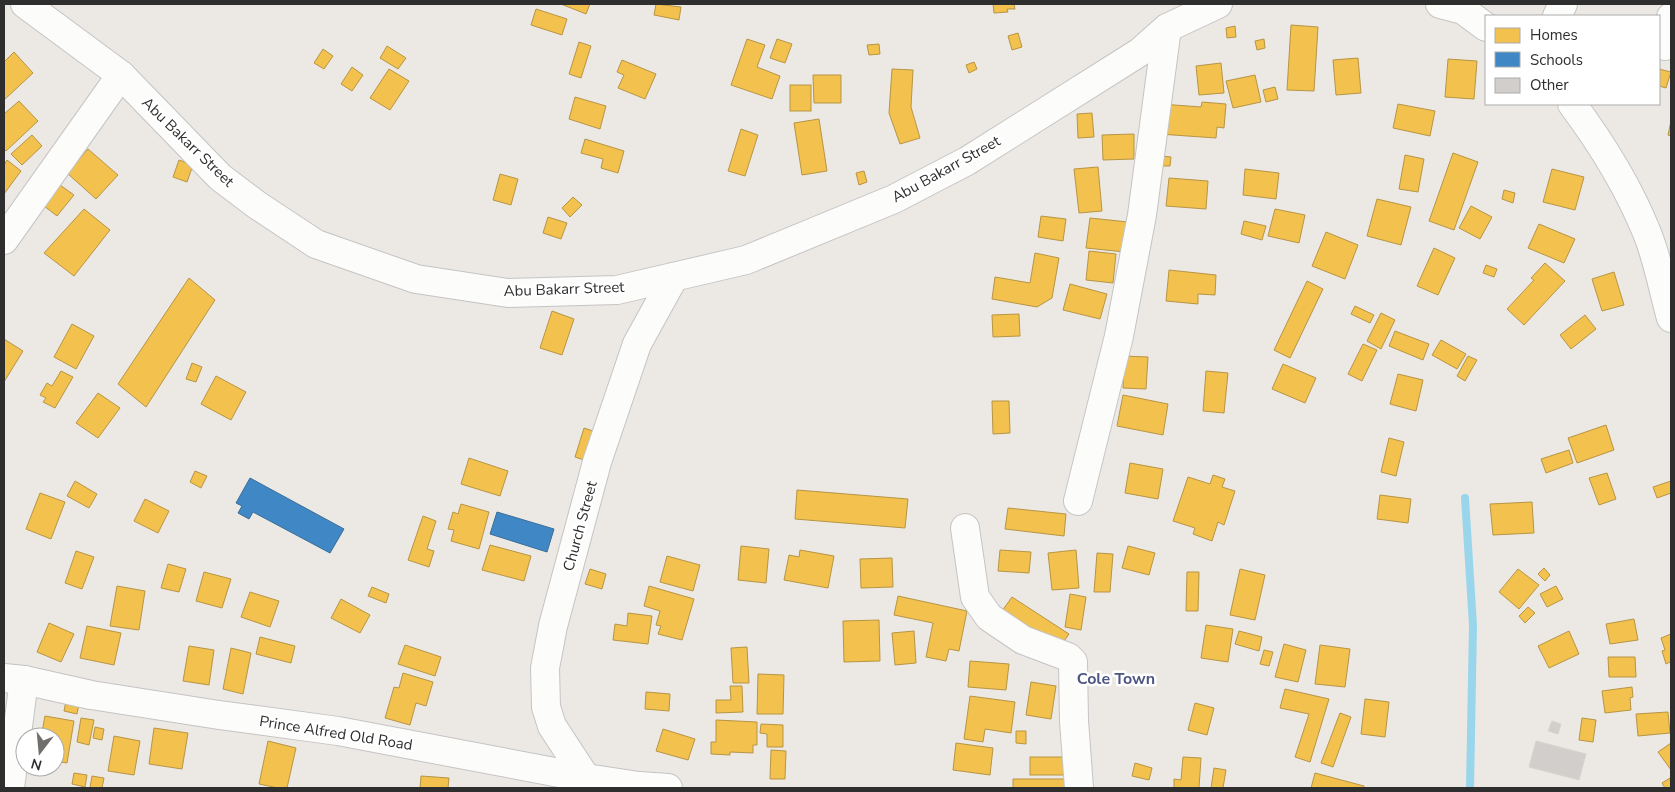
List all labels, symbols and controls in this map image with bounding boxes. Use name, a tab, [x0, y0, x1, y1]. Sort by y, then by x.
legend	[1485, 15, 1660, 105]
text: Homes	[1530, 25, 1578, 45]
text: Schools	[1530, 50, 1583, 70]
text: Other	[1530, 75, 1569, 95]
street label: Abu Bakarr Street	[138, 93, 239, 192]
street label: Abu Bakarr Street	[888, 131, 1004, 207]
street label: Abu Bakarr Street	[503, 277, 626, 301]
street label: Church Street	[558, 478, 602, 573]
district label: Cole Town	[1077, 668, 1155, 690]
street label: Prince Alfred Old Road	[258, 711, 414, 755]
north arrow	[15, 727, 65, 777]
text: N	[29, 753, 44, 775]

